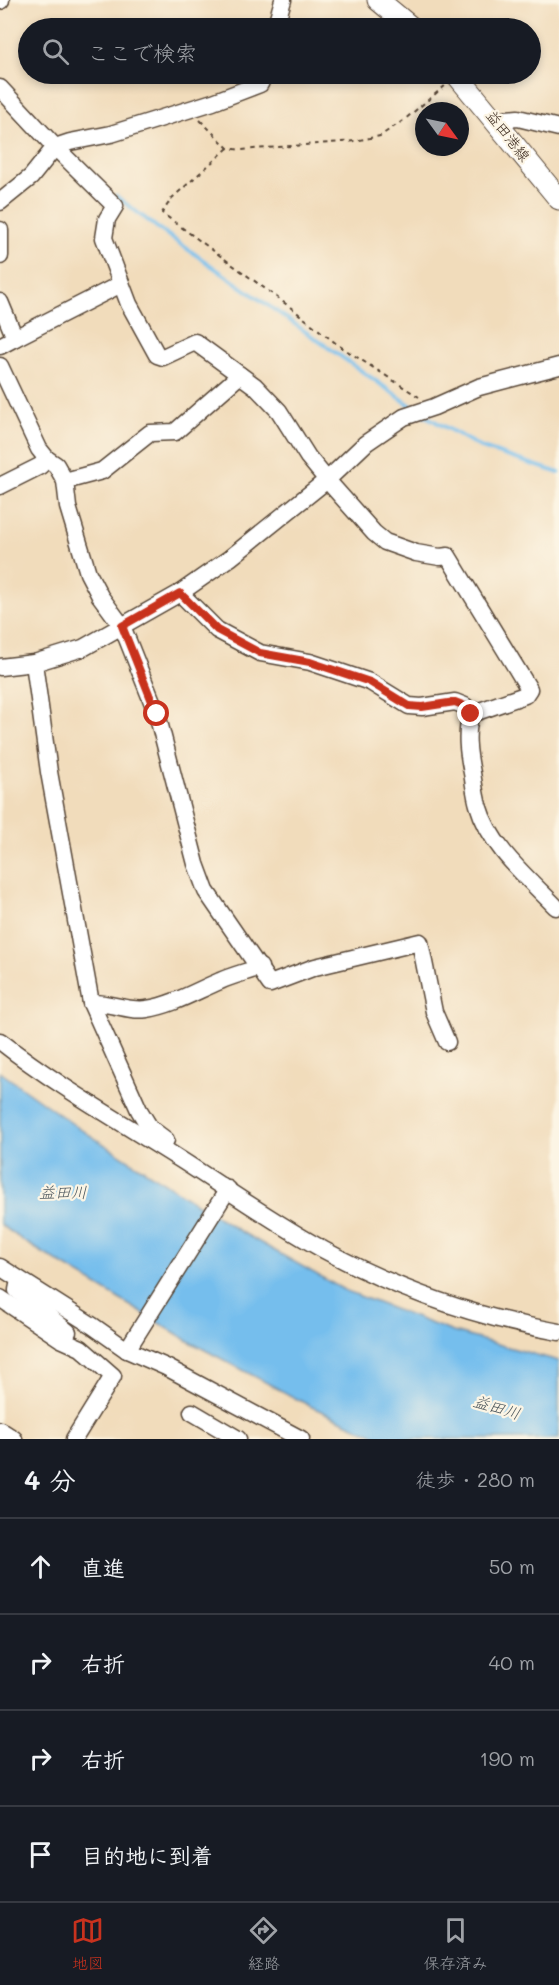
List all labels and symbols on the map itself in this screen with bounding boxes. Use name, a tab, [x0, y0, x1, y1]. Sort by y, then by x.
north arrow	[415, 102, 469, 156]
street label: 益田港線	[482, 106, 535, 165]
route start	[143, 700, 169, 726]
route end	[457, 700, 483, 726]
water label: 益田川	[39, 1181, 87, 1202]
water label: 益田川	[471, 1389, 523, 1424]

